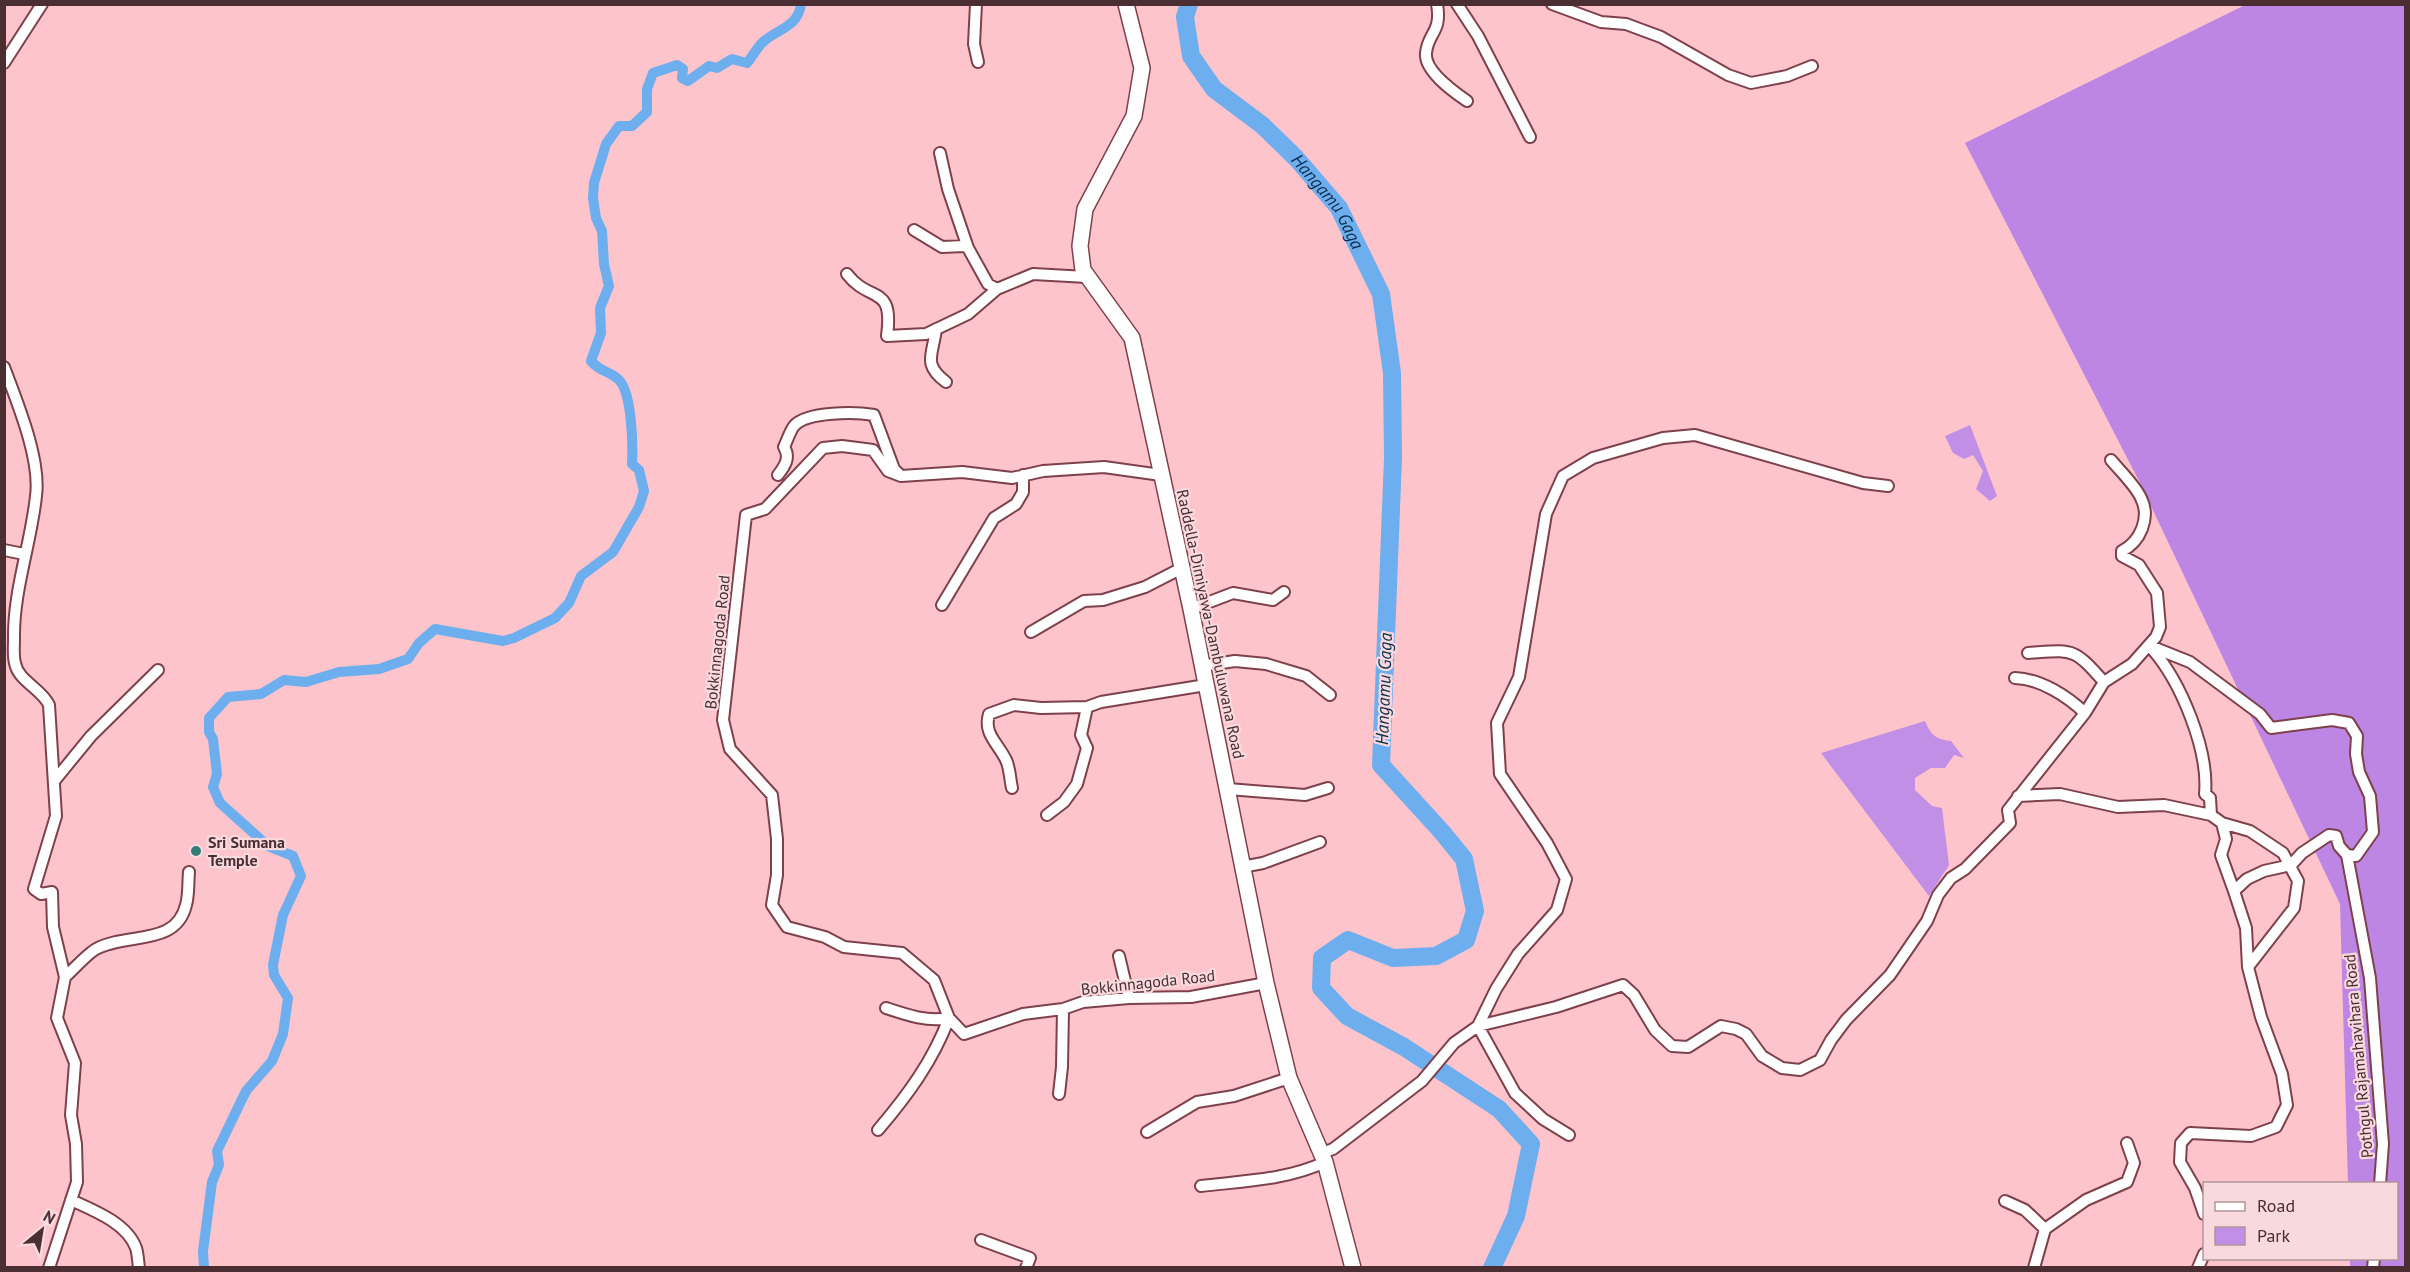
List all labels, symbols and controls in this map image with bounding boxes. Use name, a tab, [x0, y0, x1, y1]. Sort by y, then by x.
water label: Hangamu Gaga	[1286, 149, 1369, 253]
street label: Raddella-Dimiyawa-Dambuluwana Road	[1173, 487, 1249, 761]
street label: Bokkinnagoda Road	[700, 574, 734, 710]
water label: Hangamu Gaga	[1370, 632, 1397, 746]
place label: Sri Sumana Temple	[208, 832, 285, 870]
marker: Sri Sumana Temple	[189, 844, 203, 858]
street label: Pothgul Rajamahavihara Road	[2339, 953, 2377, 1159]
street label: Bokkinnagoda Road	[1080, 965, 1216, 999]
legend	[2203, 1182, 2398, 1260]
text: Road	[2257, 1194, 2295, 1217]
north arrow	[12, 1200, 72, 1260]
text: N	[40, 1206, 59, 1228]
text: Park	[2257, 1224, 2290, 1247]

